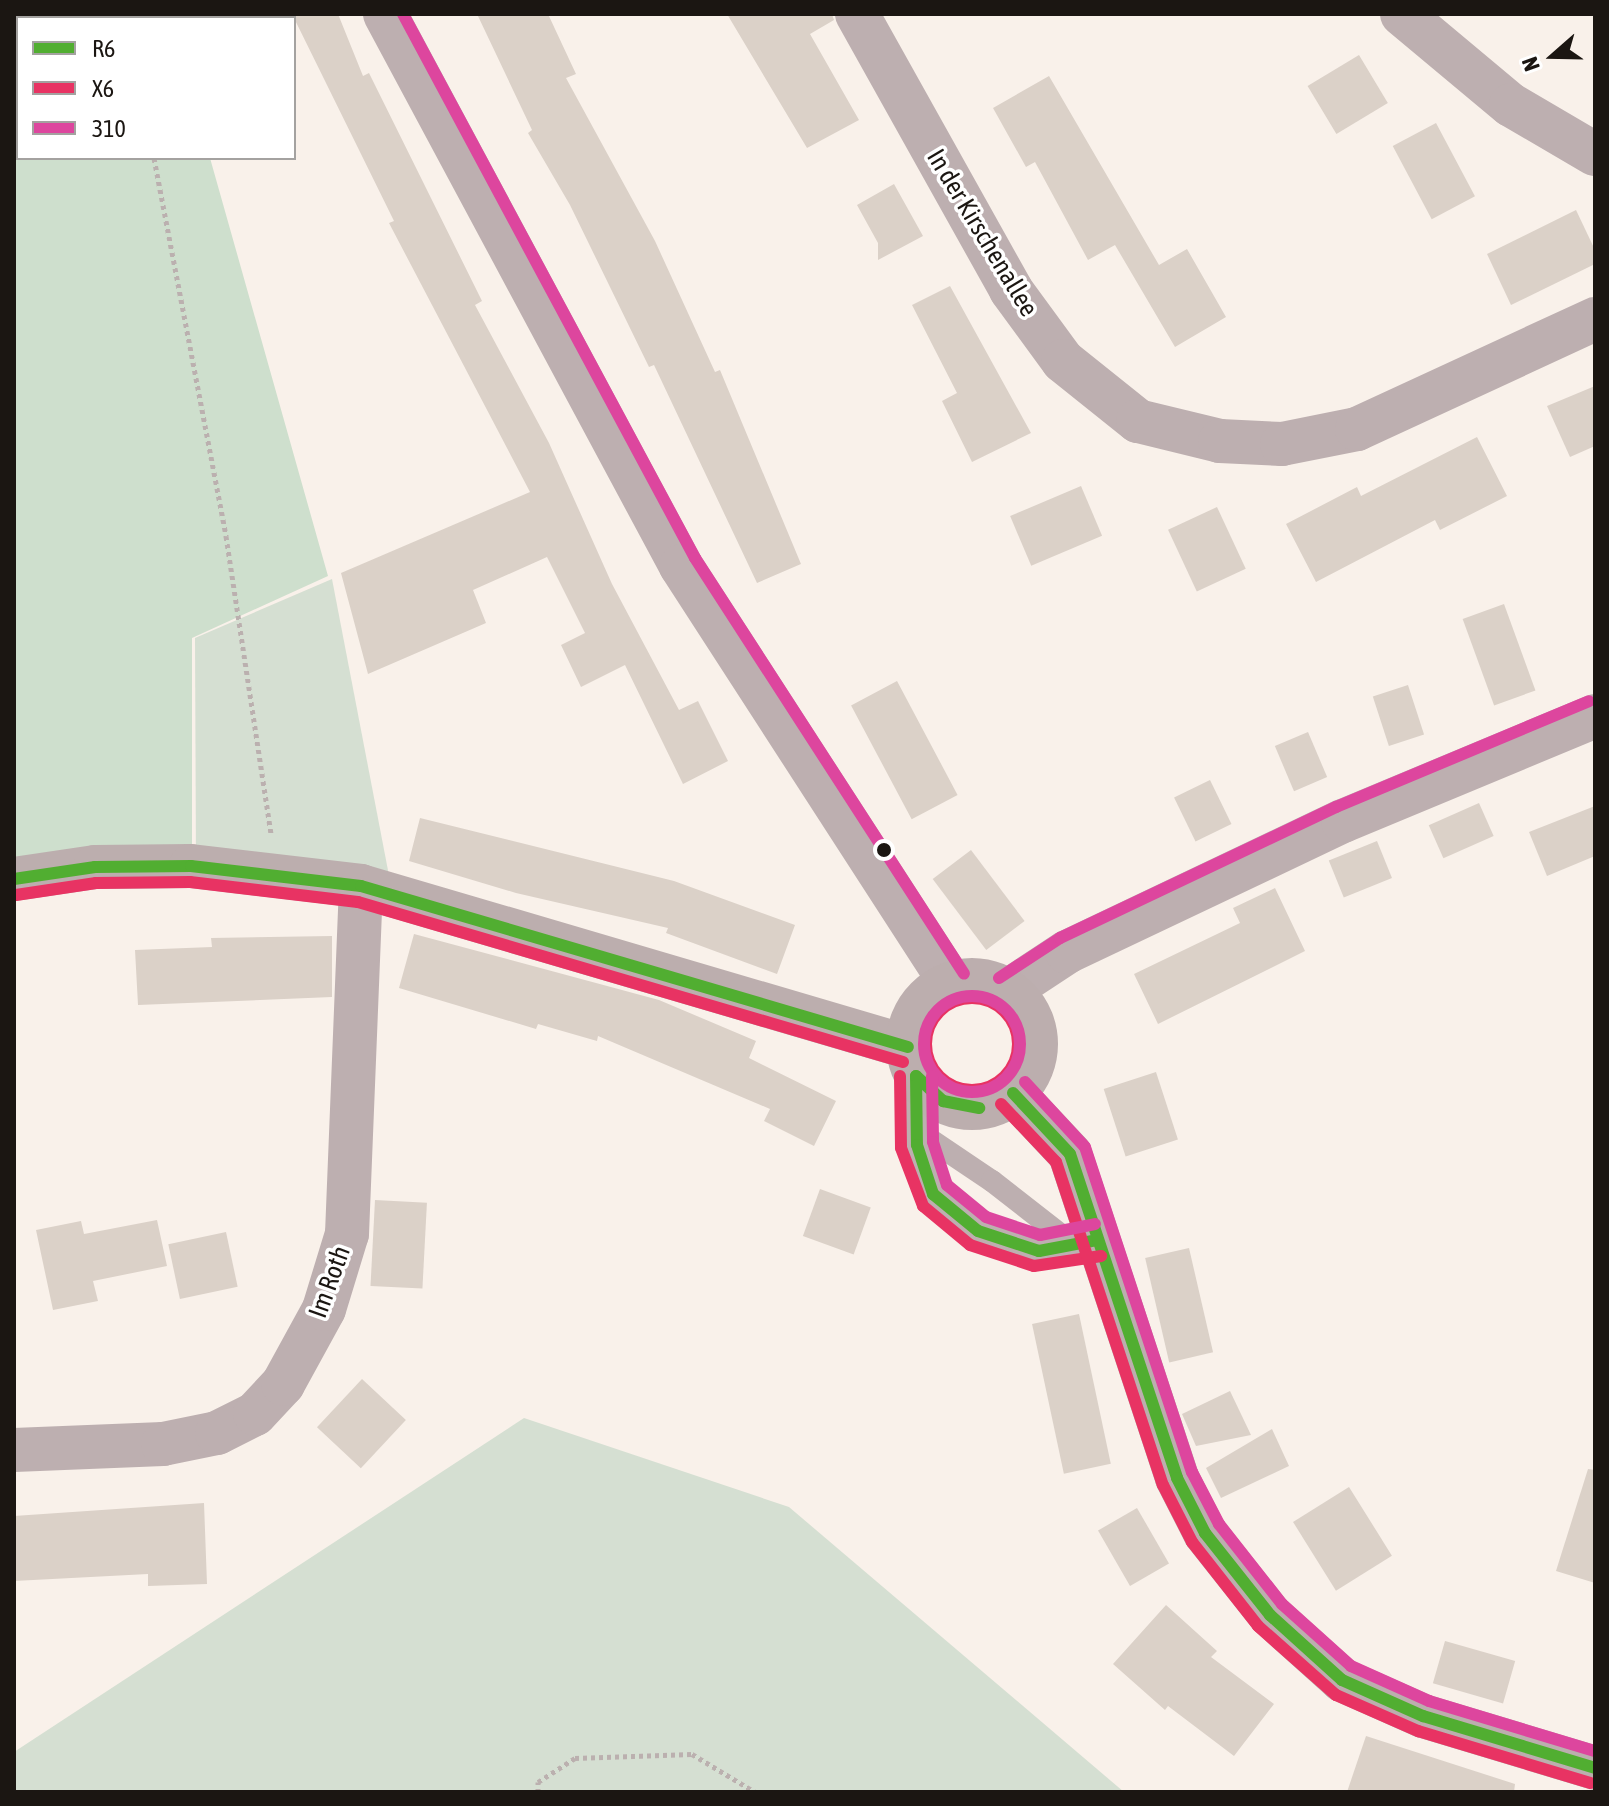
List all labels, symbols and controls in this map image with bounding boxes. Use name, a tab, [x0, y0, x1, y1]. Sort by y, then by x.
legend	[16, 16, 296, 160]
north arrow	[1513, 16, 1593, 96]
text: R6	[92, 35, 115, 62]
text: N	[1516, 54, 1545, 75]
text: X6	[92, 75, 114, 102]
text: 310	[92, 115, 126, 142]
street label: In der Kirschenallee	[920, 144, 1044, 322]
unlabelled marker	[876, 842, 892, 858]
street label: Im Roth	[303, 1242, 357, 1322]

